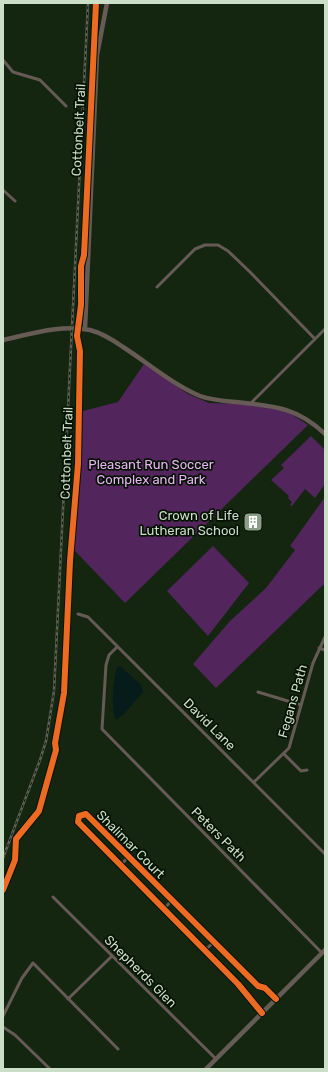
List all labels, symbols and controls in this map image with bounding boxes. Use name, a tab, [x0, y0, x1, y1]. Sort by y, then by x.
street label: Cottonbelt Trail	[69, 83, 88, 177]
street label: Cottonbelt Trail	[57, 407, 76, 499]
park label: Pleasant Run Soccer Complex and Park	[88, 457, 214, 487]
place label: Crown of Life Lutheran School	[139, 508, 239, 538]
building icon: Crown of Life Lutheran School	[242, 511, 264, 533]
street label: Fegans Path	[275, 663, 311, 740]
street label: David Lane	[181, 695, 239, 753]
street label: Peters Path	[188, 804, 249, 865]
street label: Shalimar Court	[94, 807, 168, 881]
street label: Shepherds Glen	[101, 932, 180, 1011]

